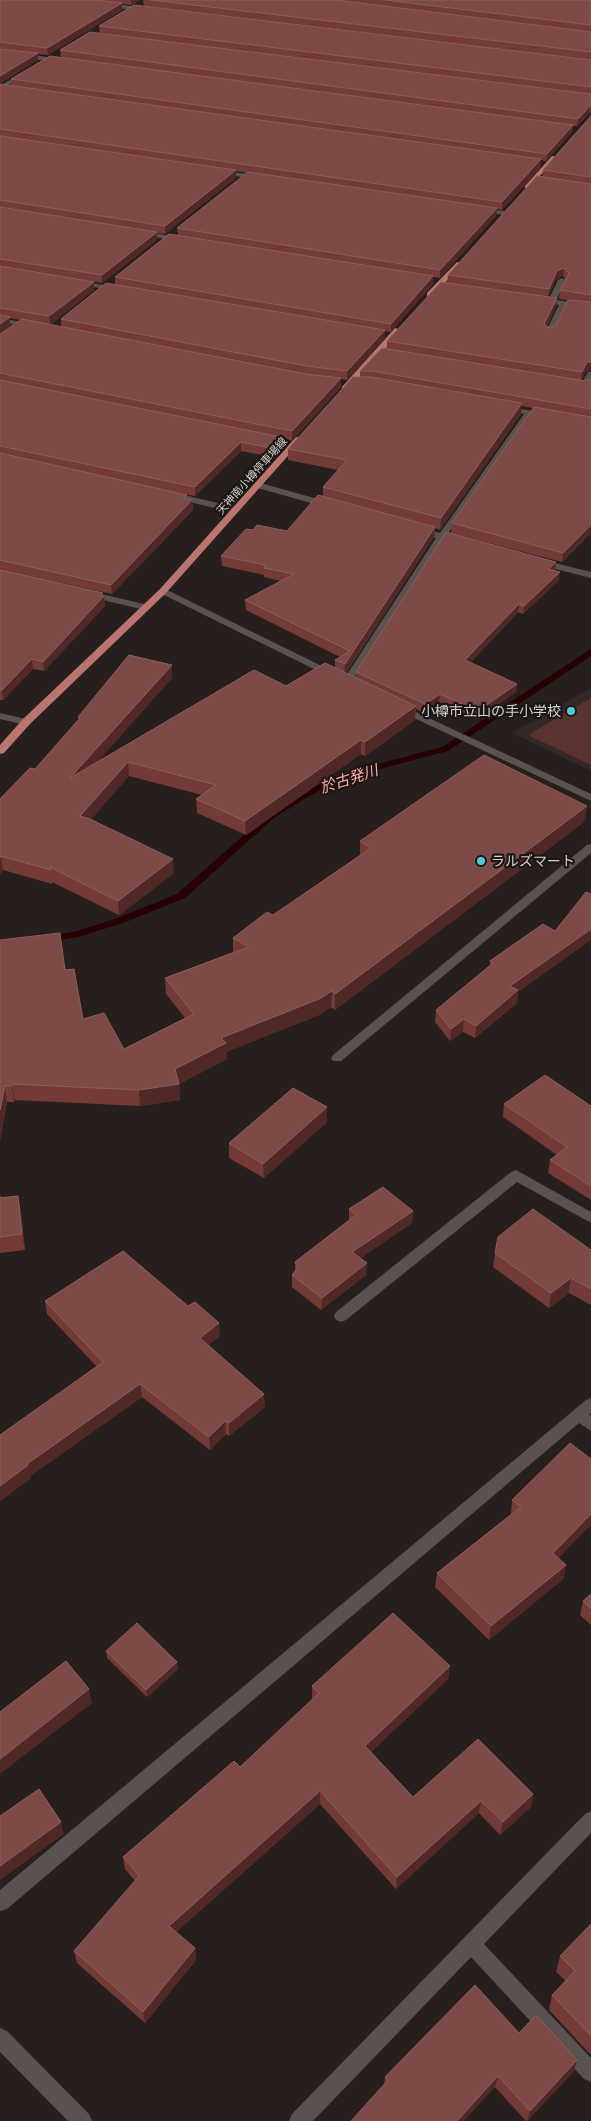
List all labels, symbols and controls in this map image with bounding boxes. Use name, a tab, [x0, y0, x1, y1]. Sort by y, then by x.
street label: 天神南小樽停車場線	[214, 435, 290, 517]
place label: 小樽市立山の手小学校	[421, 703, 561, 720]
marker: 小樽市立山の手小学校	[565, 705, 577, 717]
water label: 於古発川	[318, 761, 382, 797]
place label: ラルズマート	[491, 853, 575, 870]
marker: ラルズマート	[475, 855, 487, 867]

